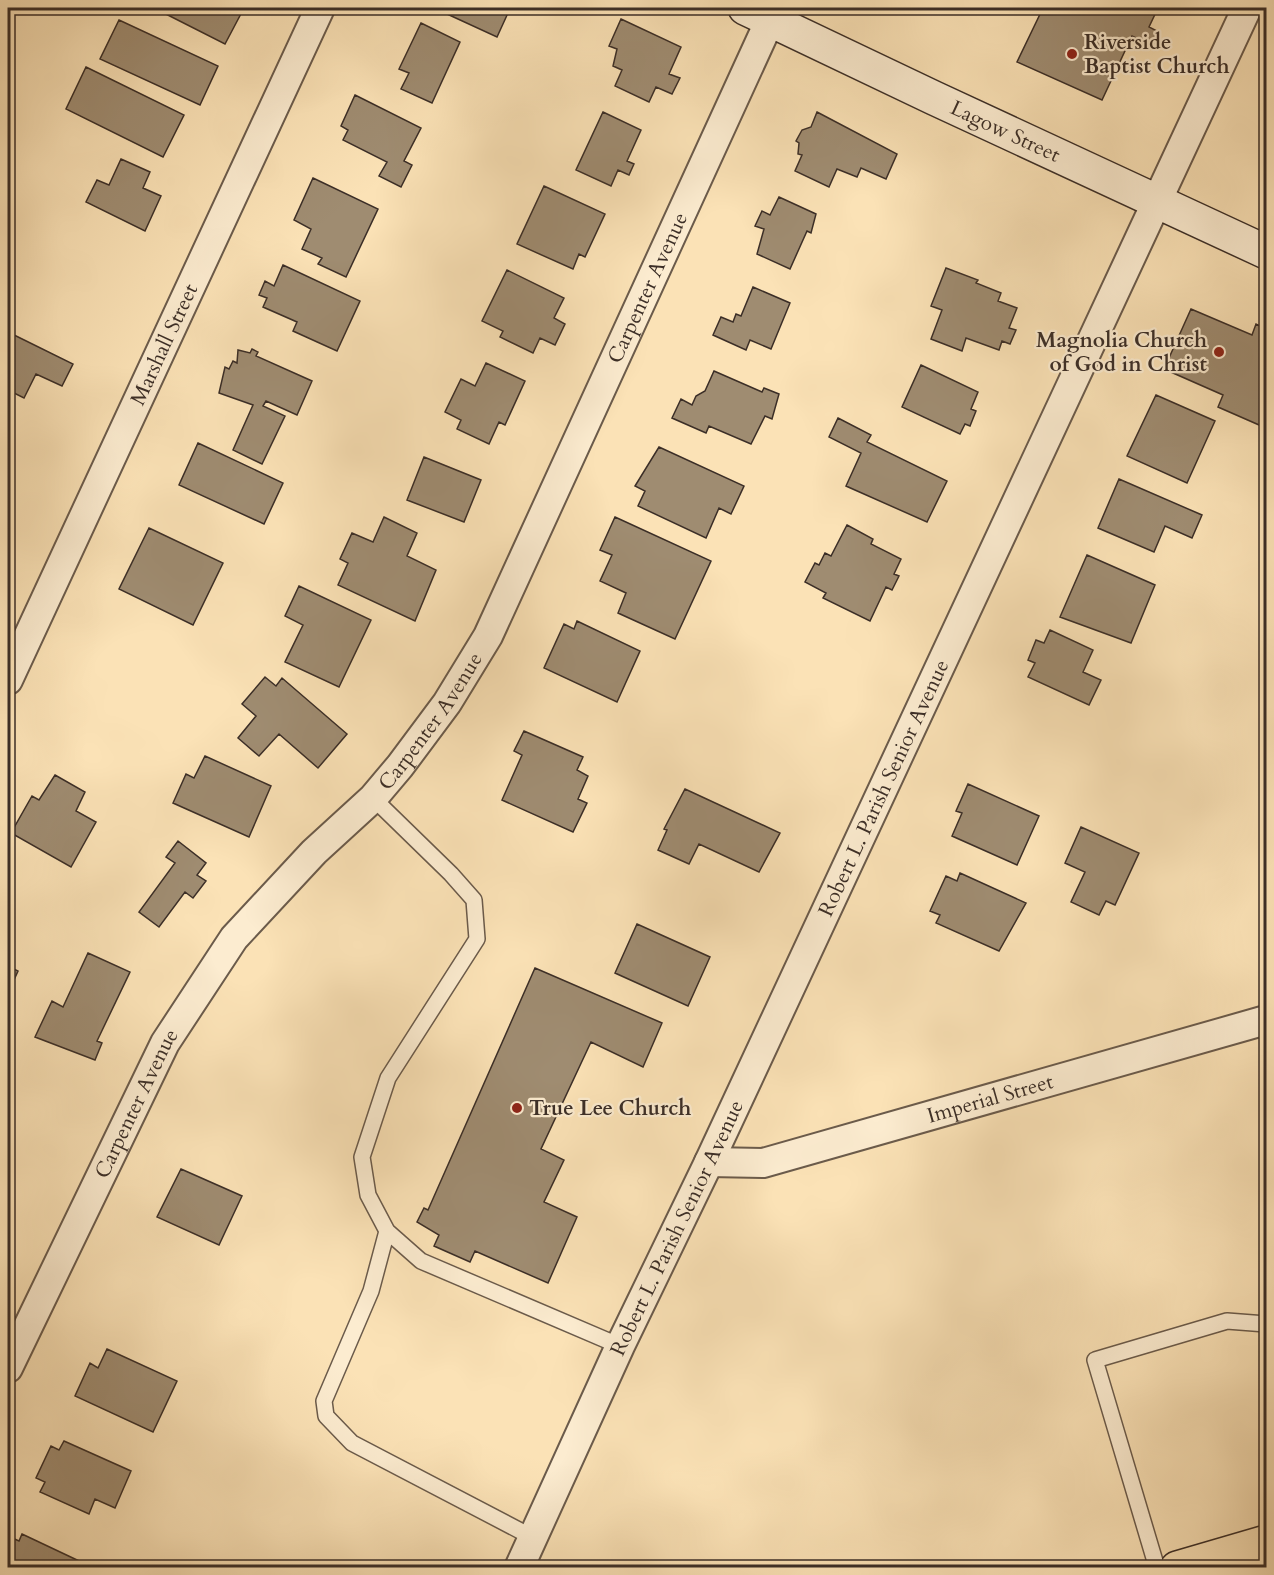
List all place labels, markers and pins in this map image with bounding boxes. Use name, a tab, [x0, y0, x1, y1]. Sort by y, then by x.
place label: Riverside Baptist Church	[1084, 28, 1229, 81]
marker: Riverside Baptist Church	[1065, 47, 1079, 61]
place label: Magnolia Church of God in Christ	[1036, 326, 1208, 379]
marker: Magnolia Church of God in Christ	[1212, 345, 1226, 359]
place label: True Lee Church	[529, 1094, 691, 1123]
marker: True Lee Church	[510, 1101, 524, 1115]

